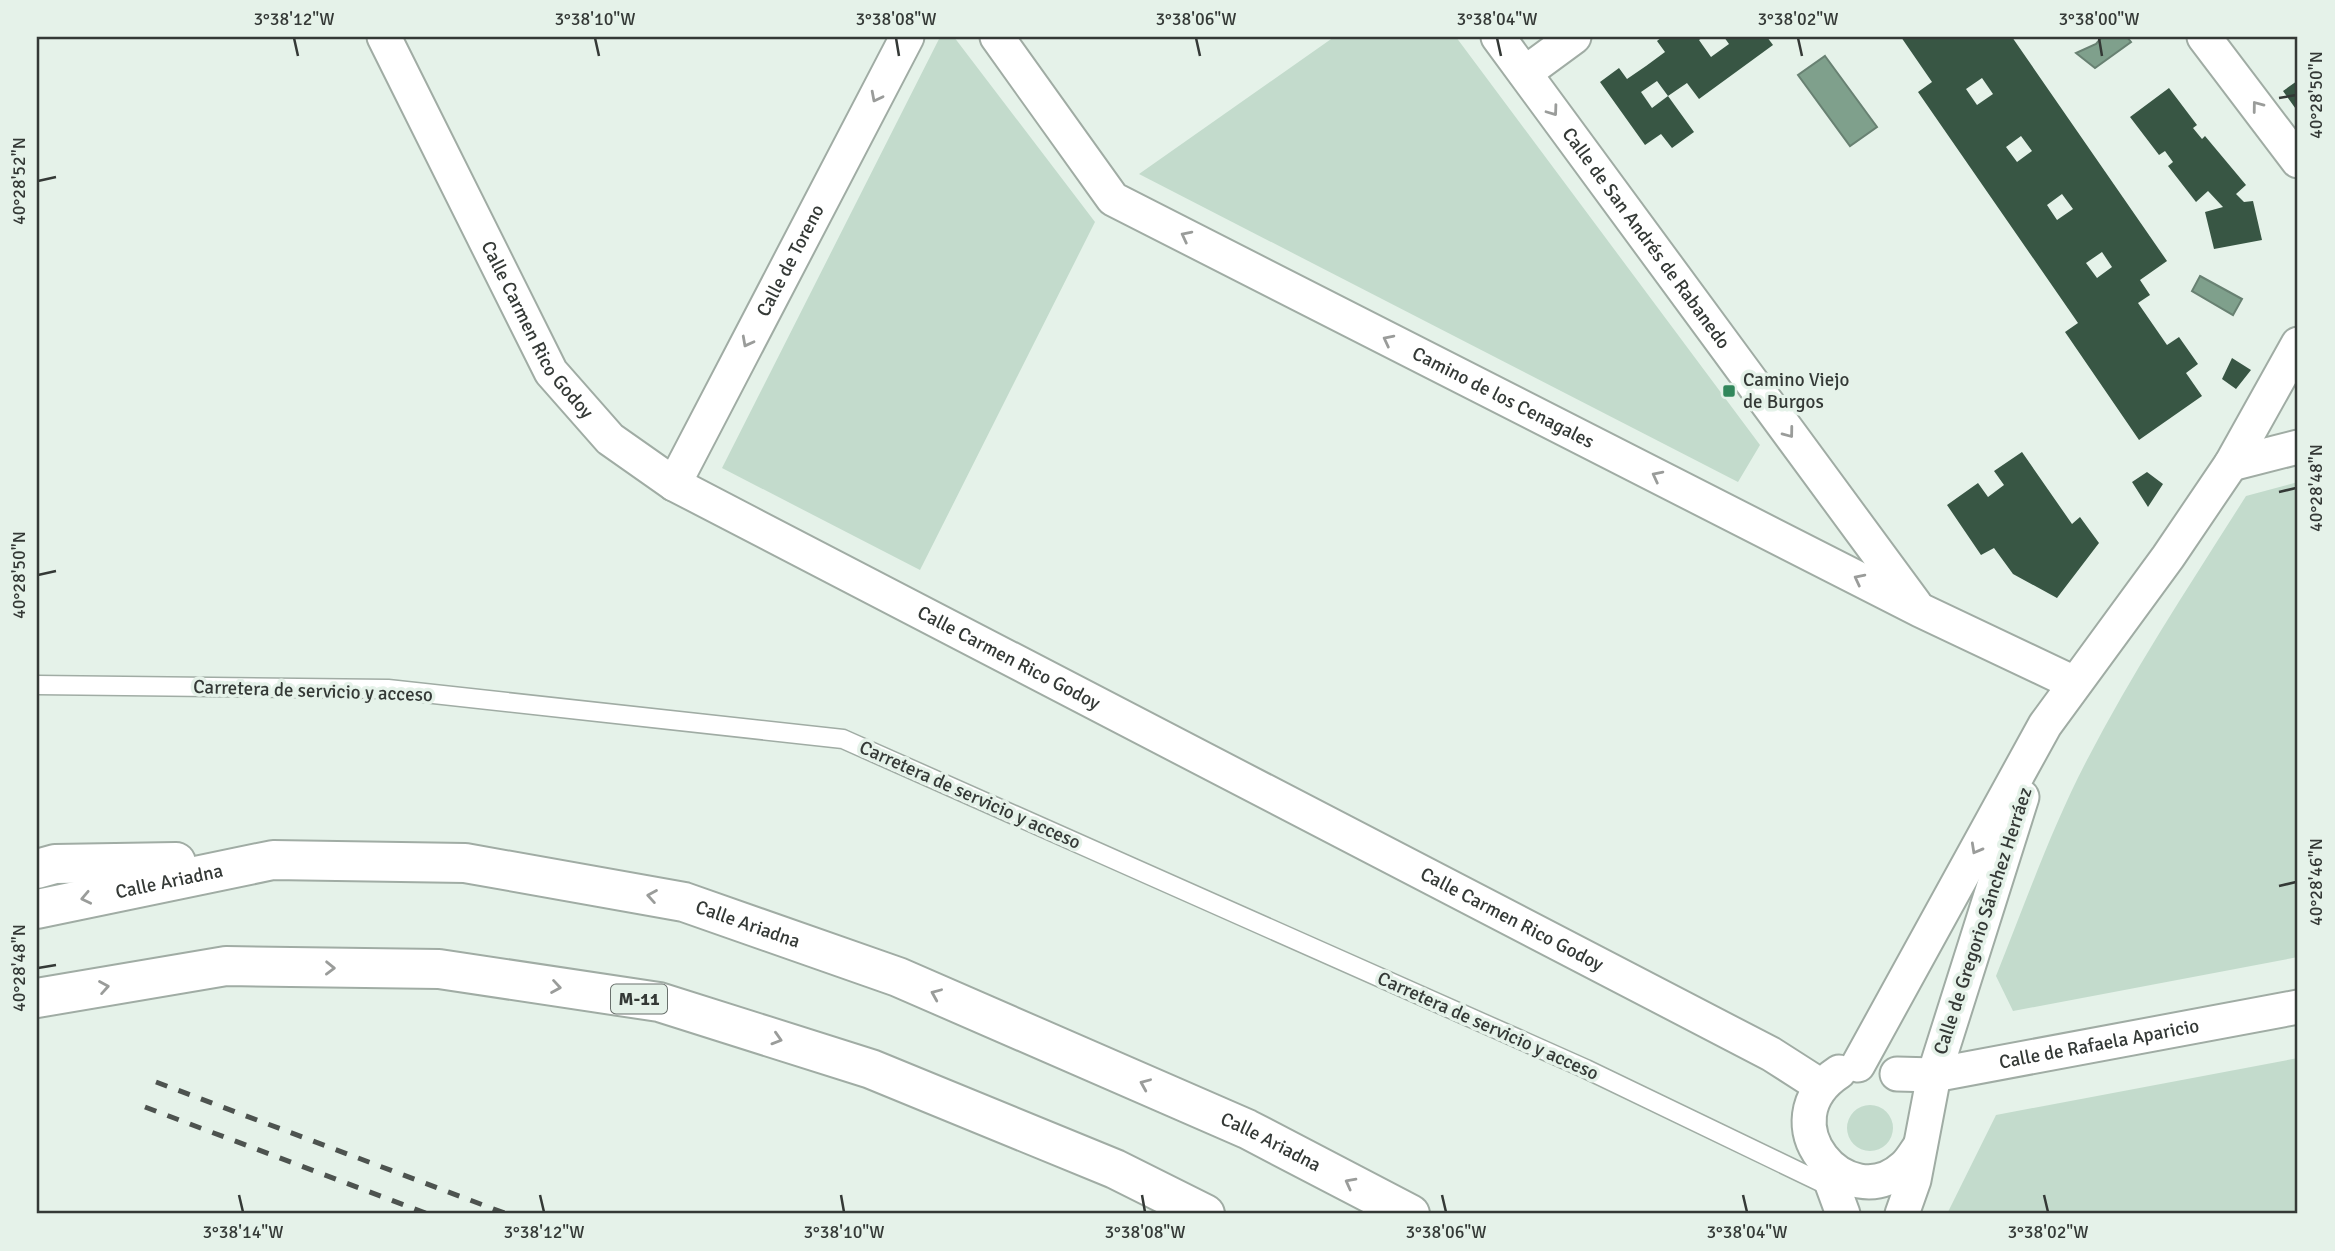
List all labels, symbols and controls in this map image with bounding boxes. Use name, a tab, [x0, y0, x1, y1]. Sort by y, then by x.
text: 3°38'12"W	[253, 8, 335, 30]
text: 3°38'10"W	[554, 8, 636, 30]
text: 3°38'08"W	[855, 8, 937, 30]
text: 3°38'06"W	[1155, 8, 1237, 30]
text: 3°38'04"W	[1456, 8, 1538, 30]
text: 3°38'02"W	[1757, 8, 1839, 30]
text: 3°38'00"W	[2058, 8, 2140, 30]
text: 40°28'50"N	[2305, 51, 2327, 139]
one-way arrow	[870, 90, 884, 102]
one-way arrow	[2253, 102, 2265, 114]
one-way arrow	[1545, 103, 1557, 116]
street label: Calle de San Andrés de Rabanedo	[1557, 123, 1736, 354]
text: 40°28'52"N	[8, 137, 30, 225]
street label: Calle de Toreno	[751, 200, 830, 321]
one-way arrow	[1181, 231, 1193, 245]
street label: Calle Carmen Rico Godoy	[476, 237, 598, 424]
one-way arrow	[1383, 334, 1395, 348]
one-way arrow	[742, 335, 755, 347]
street label: Camino de los Cenagales	[1408, 341, 1598, 454]
place label: Camino Viejo de Burgos	[1743, 368, 1850, 414]
marker: Camino Viejo de Burgos	[1721, 383, 1737, 399]
one-way arrow	[1781, 425, 1793, 438]
text: 40°28'48"N	[2305, 444, 2327, 532]
one-way arrow	[1651, 471, 1664, 485]
text: 40°28'50"N	[8, 531, 30, 619]
one-way arrow	[1854, 574, 1866, 588]
street label: Calle Carmen Rico Godoy	[913, 600, 1104, 715]
street label: Carretera de servicio y acceso	[193, 675, 433, 707]
street label: Carretera de servicio y acceso	[856, 735, 1085, 855]
street label: Calle de Gregorio Sánchez Herráez	[1928, 784, 2038, 1058]
text: 40°28'46"N	[2305, 838, 2327, 926]
one-way arrow	[1971, 842, 1984, 854]
street label: Calle Ariadna	[113, 859, 225, 904]
street label: Calle Carmen Rico Godoy	[1416, 862, 1607, 977]
one-way arrow	[80, 890, 92, 905]
one-way arrow	[646, 890, 658, 905]
street label: Calle Ariadna	[692, 895, 803, 954]
text: 40°28'48"N	[8, 924, 30, 1012]
one-way arrow	[325, 960, 336, 975]
street label: Carretera de servicio y acceso	[1374, 966, 1603, 1086]
one-way arrow	[550, 979, 562, 994]
one-way arrow	[98, 980, 110, 995]
road number: M-11	[611, 984, 667, 1014]
one-way arrow	[931, 988, 943, 1002]
street label: Calle de Rafaela Aparicio	[1997, 1014, 2201, 1075]
one-way arrow	[770, 1031, 782, 1046]
one-way arrow	[1139, 1078, 1152, 1092]
street label: Calle Ariadna	[1217, 1107, 1325, 1177]
one-way arrow	[1344, 1177, 1357, 1191]
text: 3°38'14"W	[202, 1221, 284, 1243]
text: 3°38'12"W	[503, 1221, 585, 1243]
text: 3°38'10"W	[803, 1221, 885, 1243]
text: 3°38'08"W	[1104, 1221, 1186, 1243]
text: 3°38'06"W	[1405, 1221, 1487, 1243]
text: 3°38'04"W	[1706, 1221, 1788, 1243]
text: 3°38'02"W	[2007, 1221, 2089, 1243]

